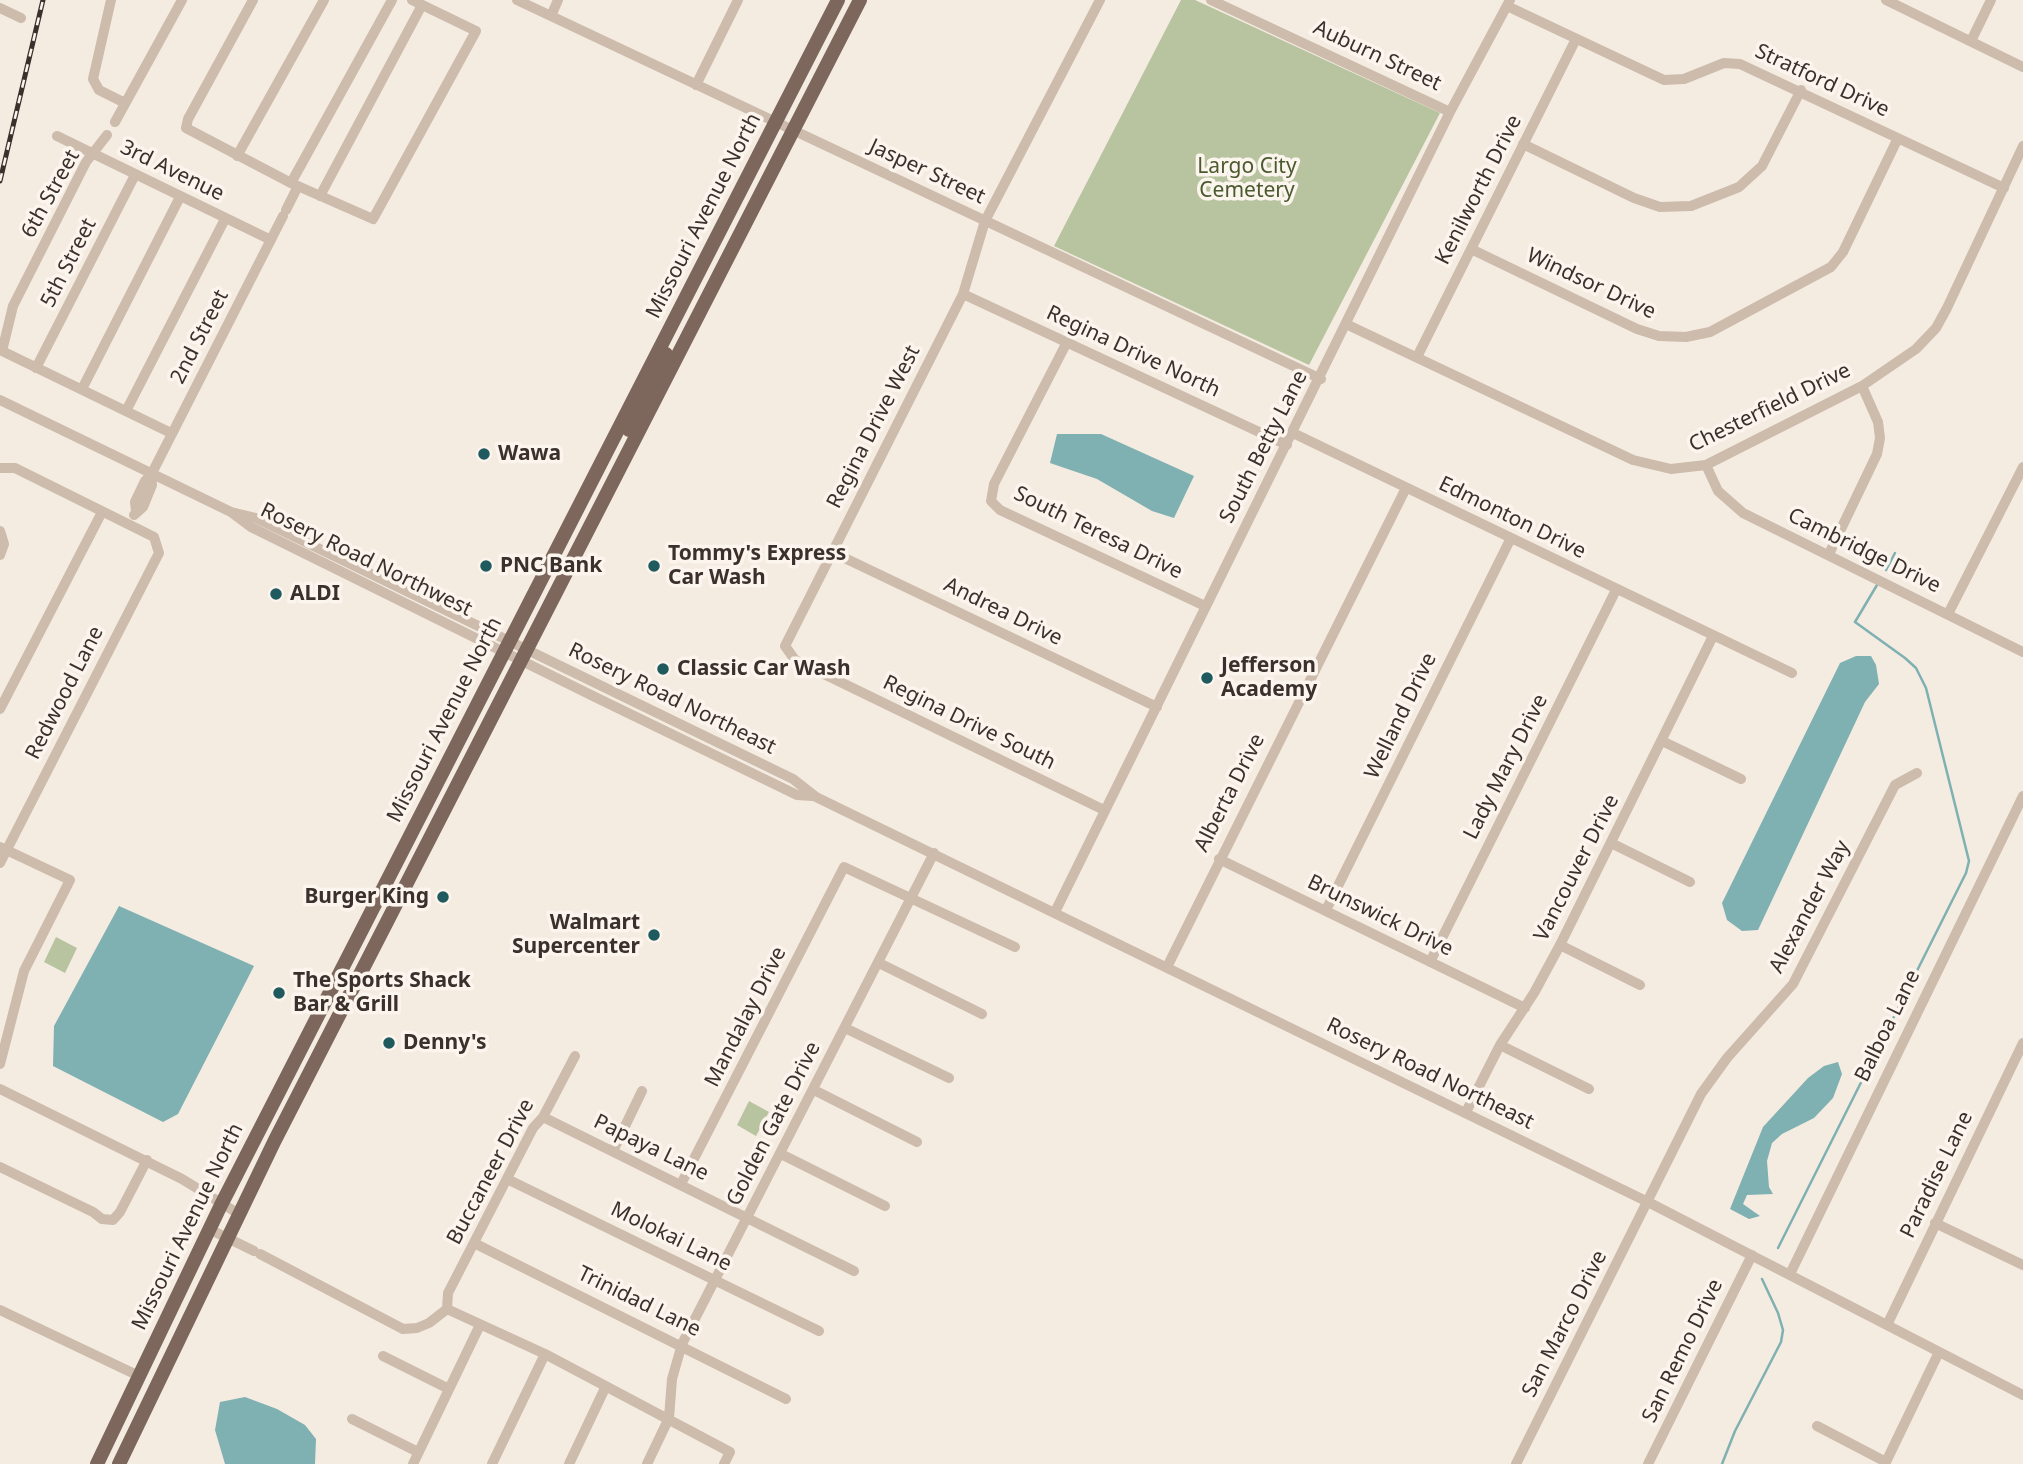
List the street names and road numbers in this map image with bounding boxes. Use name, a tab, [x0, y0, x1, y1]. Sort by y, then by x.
street label: Auburn Street	[1309, 15, 1445, 97]
street label: Stratford Drive	[1751, 39, 1893, 123]
street label: Missouri Avenue North	[641, 109, 767, 323]
street label: Kenilworth Drive	[1430, 111, 1528, 269]
street label: Jasper Street	[865, 134, 989, 210]
street label: 3rd Avenue	[116, 135, 228, 207]
street label: 6th Street	[17, 146, 85, 242]
street label: 5th Street	[36, 214, 102, 312]
street label: Windsor Drive	[1522, 243, 1660, 325]
street label: 2nd Street	[166, 286, 234, 388]
street label: Regina Drive North	[1042, 301, 1224, 403]
street label: Regina Drive West	[822, 341, 926, 513]
street label: Chesterfield Drive	[1685, 358, 1855, 458]
street label: South Betty Lane	[1215, 367, 1313, 527]
street label: Edmonton Drive	[1434, 471, 1590, 565]
street label: South Teresa Drive	[1010, 481, 1186, 585]
street label: Rosery Road Northwest	[256, 498, 476, 622]
street label: Cambridge Drive	[1784, 503, 1944, 599]
street label: Andrea Drive	[940, 572, 1066, 652]
street label: Missouri Avenue North	[382, 613, 508, 827]
street label: Redwood Lane	[21, 622, 109, 764]
street label: Rosery Road Northeast	[564, 638, 780, 760]
street label: Welland Drive	[1360, 649, 1442, 783]
street label: Regina Drive South	[879, 670, 1059, 776]
street label: Lady Mary Drive	[1459, 690, 1553, 844]
street label: Alberta Drive	[1189, 730, 1271, 856]
street label: Vancouver Drive	[1529, 790, 1625, 946]
street label: Alexander Way	[1764, 836, 1856, 978]
street label: Brunswick Drive	[1303, 870, 1457, 962]
street label: Mandalay Drive	[700, 943, 792, 1091]
street label: Balboa Lane	[1850, 966, 1926, 1086]
street label: Rosery Road Northeast	[1322, 1013, 1538, 1135]
street label: Golden Gate Drive	[722, 1038, 826, 1210]
street label: Buccaneer Drive	[442, 1095, 540, 1249]
street label: Paradise Lane	[1895, 1108, 1979, 1242]
street label: Papaya Lane	[589, 1109, 713, 1187]
street label: Missouri Avenue North	[127, 1120, 249, 1334]
street label: Molokai Lane	[606, 1197, 736, 1277]
street label: San Marco Drive	[1517, 1247, 1613, 1401]
street label: Trinidad Lane	[573, 1261, 705, 1343]
street label: San Remo Drive	[1637, 1275, 1729, 1427]

